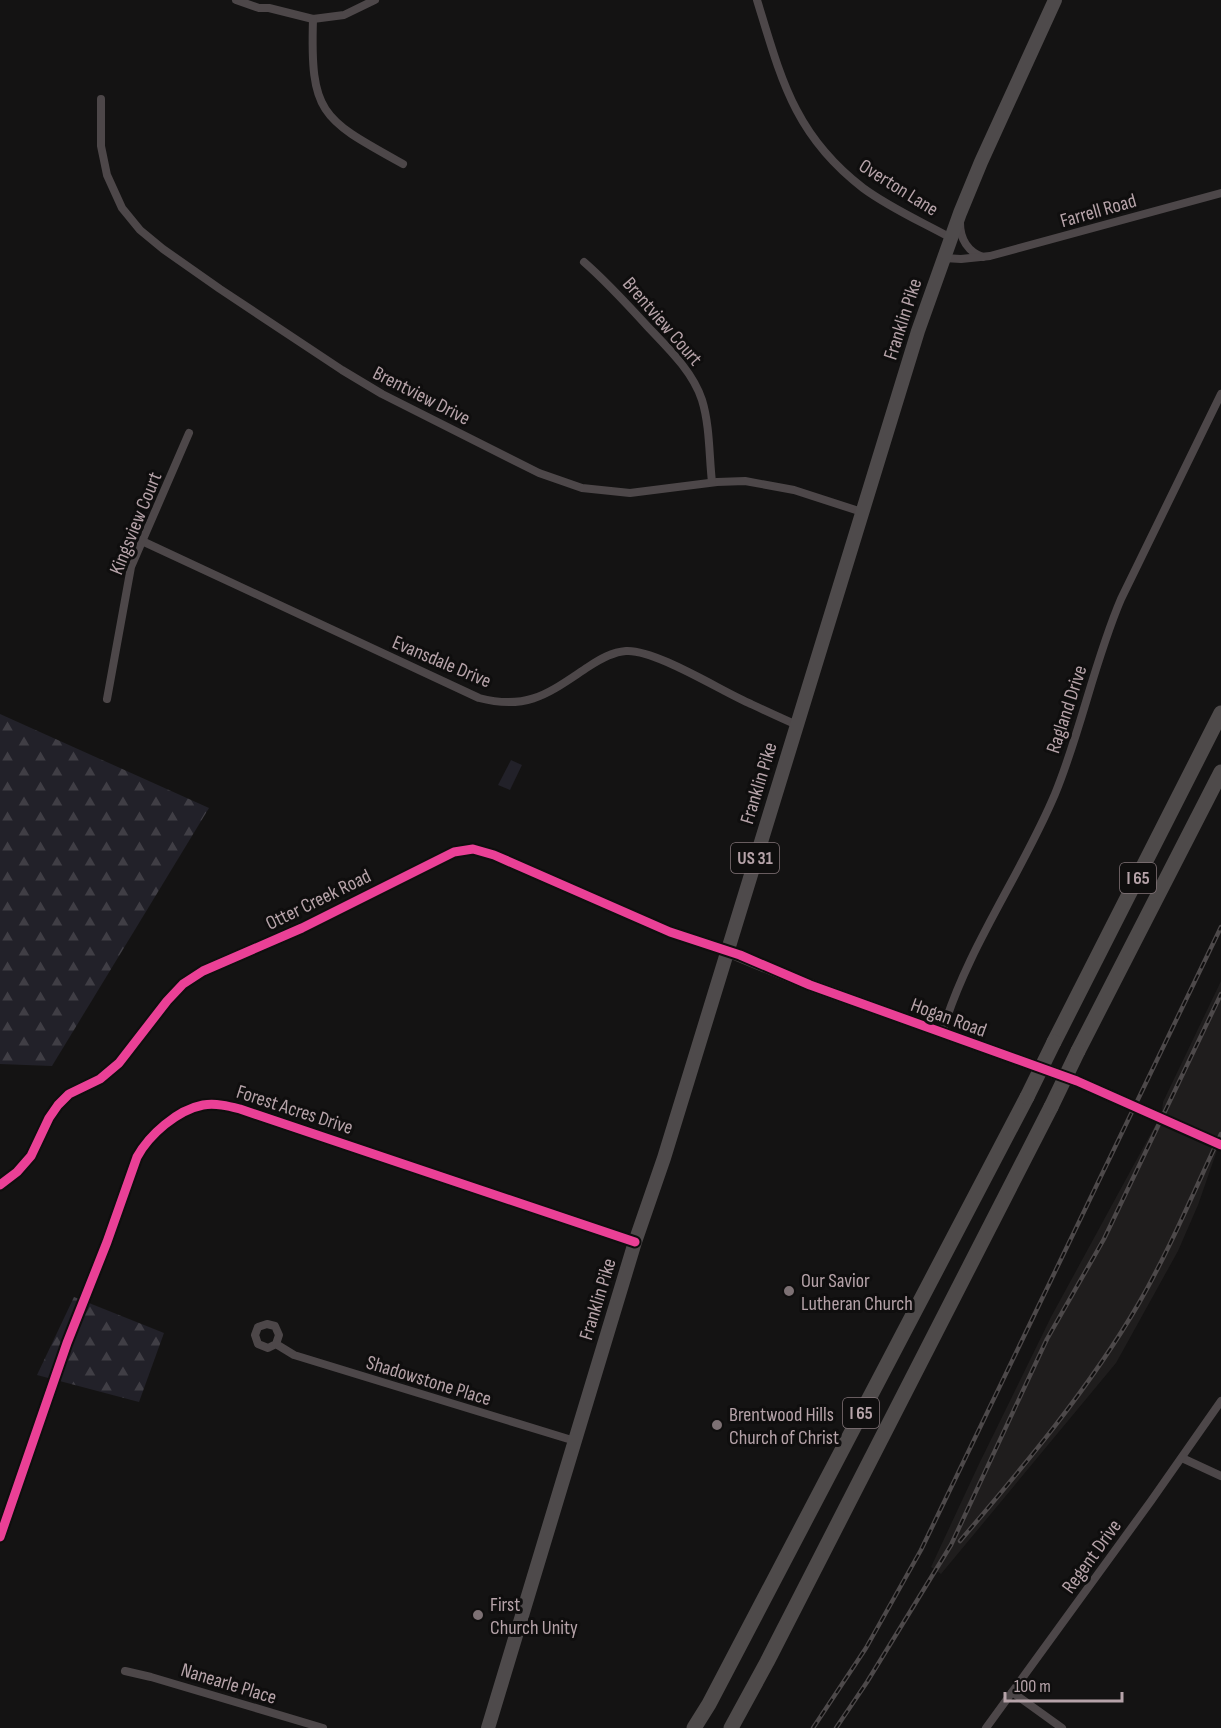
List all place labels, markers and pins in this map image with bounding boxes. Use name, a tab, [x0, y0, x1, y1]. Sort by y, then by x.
place label: Our Savior Lutheran Church	[801, 1269, 913, 1316]
marker: Our Savior Lutheran Church	[782, 1284, 796, 1298]
place label: Brentwood Hills Church of Christ	[729, 1403, 839, 1450]
marker: Brentwood Hills Church of Christ	[710, 1418, 724, 1432]
place label: First Church Unity	[490, 1593, 578, 1640]
marker: First Church Unity	[471, 1608, 485, 1622]

